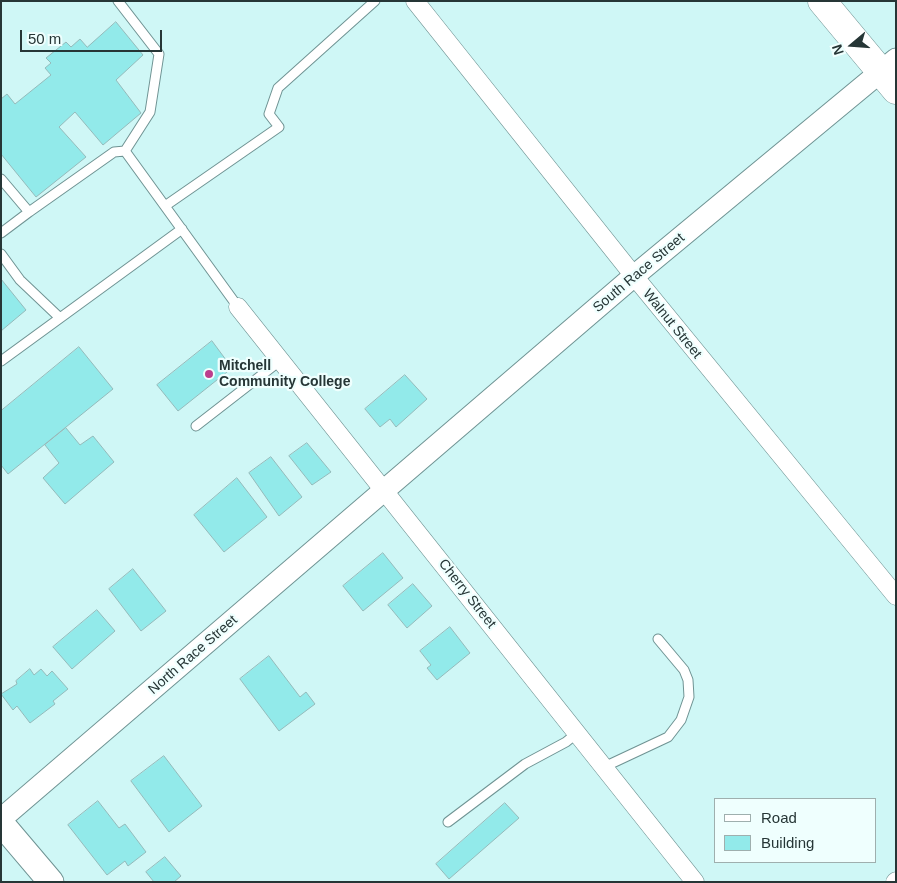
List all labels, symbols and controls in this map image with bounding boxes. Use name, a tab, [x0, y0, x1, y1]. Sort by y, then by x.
scale bar	[22, 20, 165, 52]
north arrow	[827, 20, 877, 70]
text: 50 m	[28, 30, 61, 47]
text: N	[829, 42, 847, 57]
street label: South Race Street	[590, 230, 688, 316]
street label: Walnut Street	[639, 286, 705, 362]
place label: Mitchell Community College	[219, 358, 350, 391]
marker: Mitchell Community College	[203, 368, 215, 380]
street label: Cherry Street	[435, 556, 499, 632]
street label: North Race Street	[145, 612, 241, 698]
legend	[714, 798, 877, 863]
text: Road	[761, 809, 797, 826]
text: Building	[761, 834, 814, 851]

